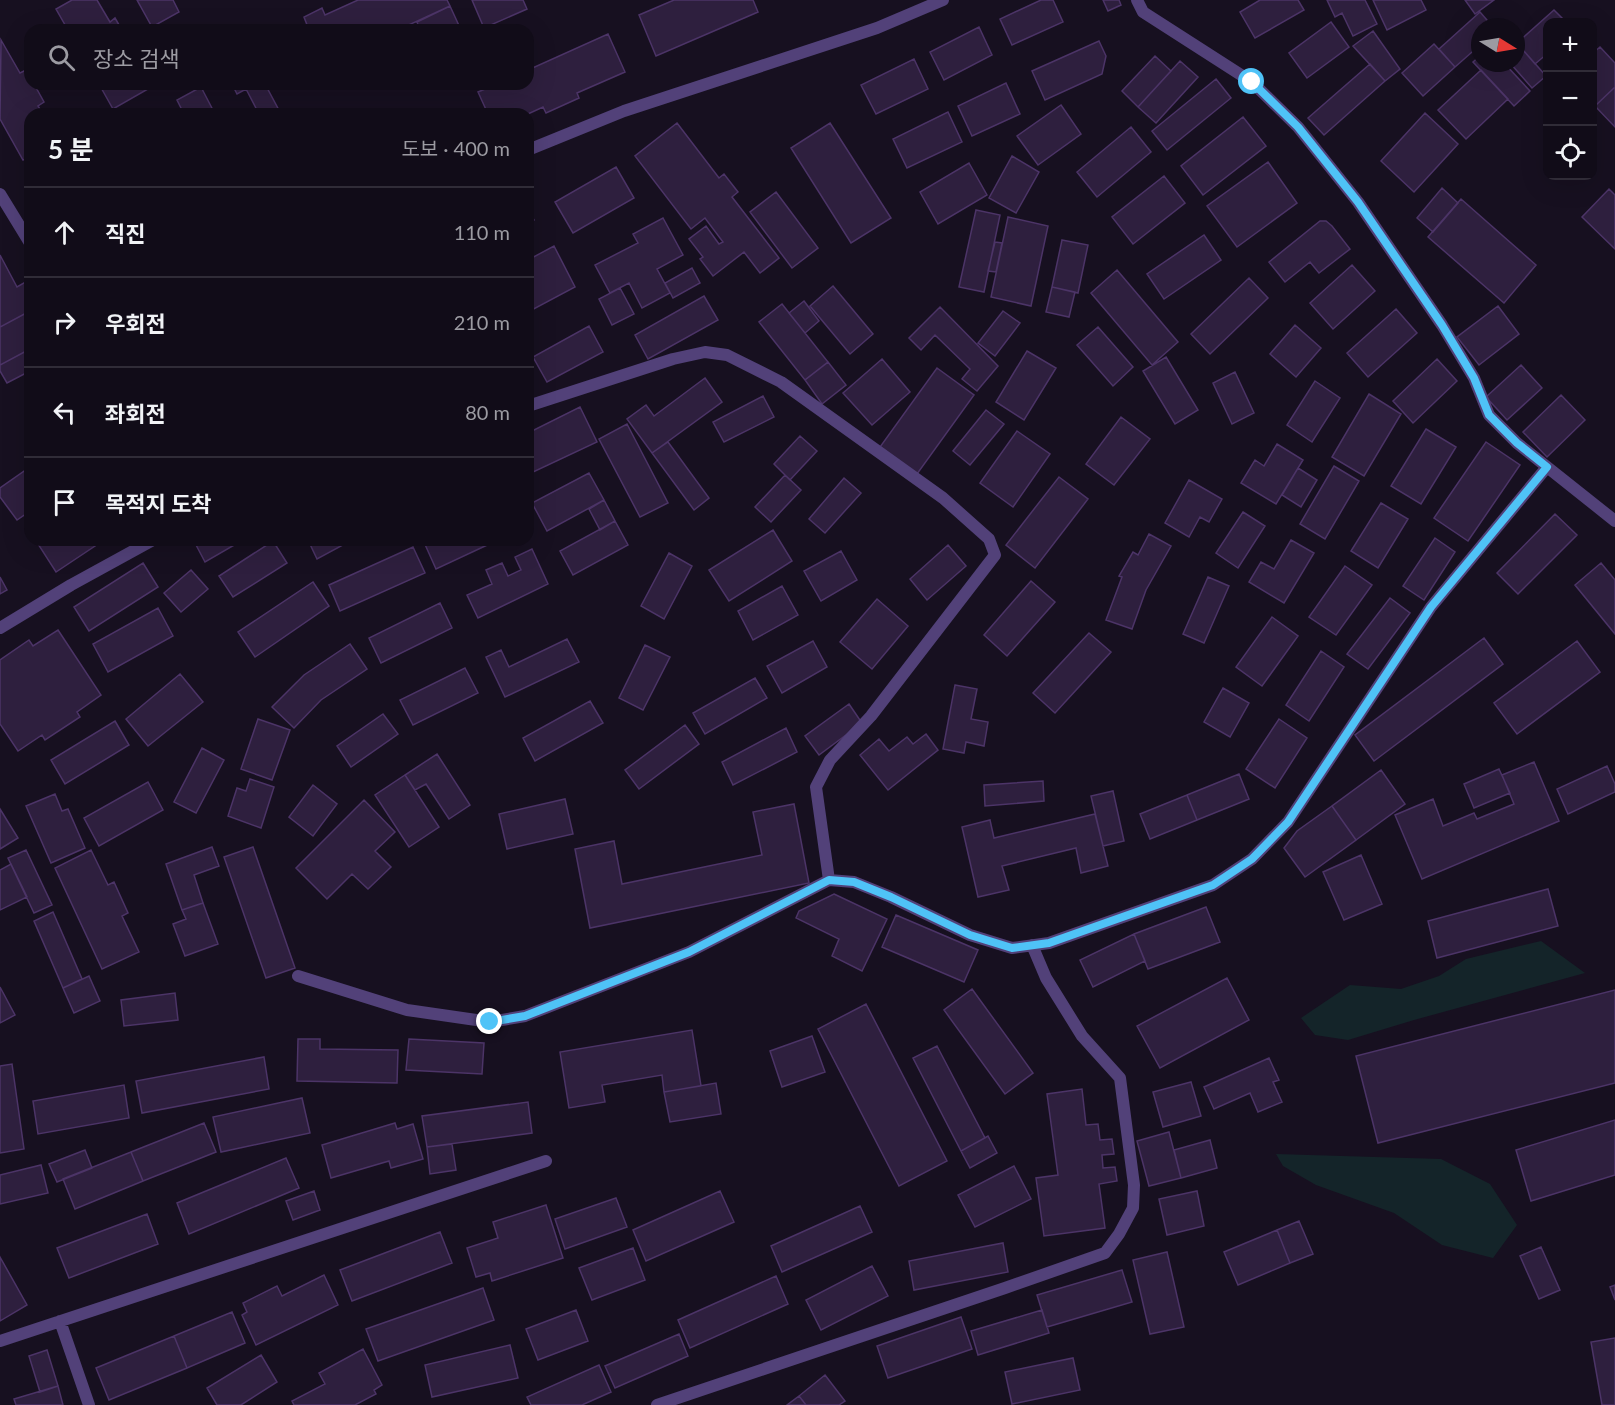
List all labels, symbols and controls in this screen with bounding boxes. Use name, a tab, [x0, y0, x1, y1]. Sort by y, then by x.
north arrow	[1471, 18, 1525, 72]
map controls	[1543, 18, 1597, 180]
button: +	[1543, 18, 1597, 72]
search box	[24, 24, 534, 90]
icon: search	[45, 41, 78, 74]
text: 장소 검색	[93, 45, 180, 72]
route start	[1238, 68, 1264, 94]
button: −	[1543, 72, 1597, 126]
button: locate	[1543, 126, 1597, 180]
text: 5 분	[48, 133, 93, 165]
text: 도보 · 400 m	[401, 136, 510, 160]
icon: ahead	[48, 216, 81, 249]
text: 직진	[105, 220, 145, 247]
text: 110 m	[454, 220, 510, 244]
icon: right	[48, 306, 81, 339]
text: 우회전	[105, 310, 166, 337]
text: 210 m	[454, 310, 510, 334]
icon: left	[48, 396, 81, 429]
text: 좌회전	[105, 400, 166, 427]
text: 80 m	[465, 400, 510, 424]
icon: arrive	[48, 486, 81, 519]
text: 목적지 도착	[105, 490, 212, 517]
route end	[476, 1008, 502, 1034]

